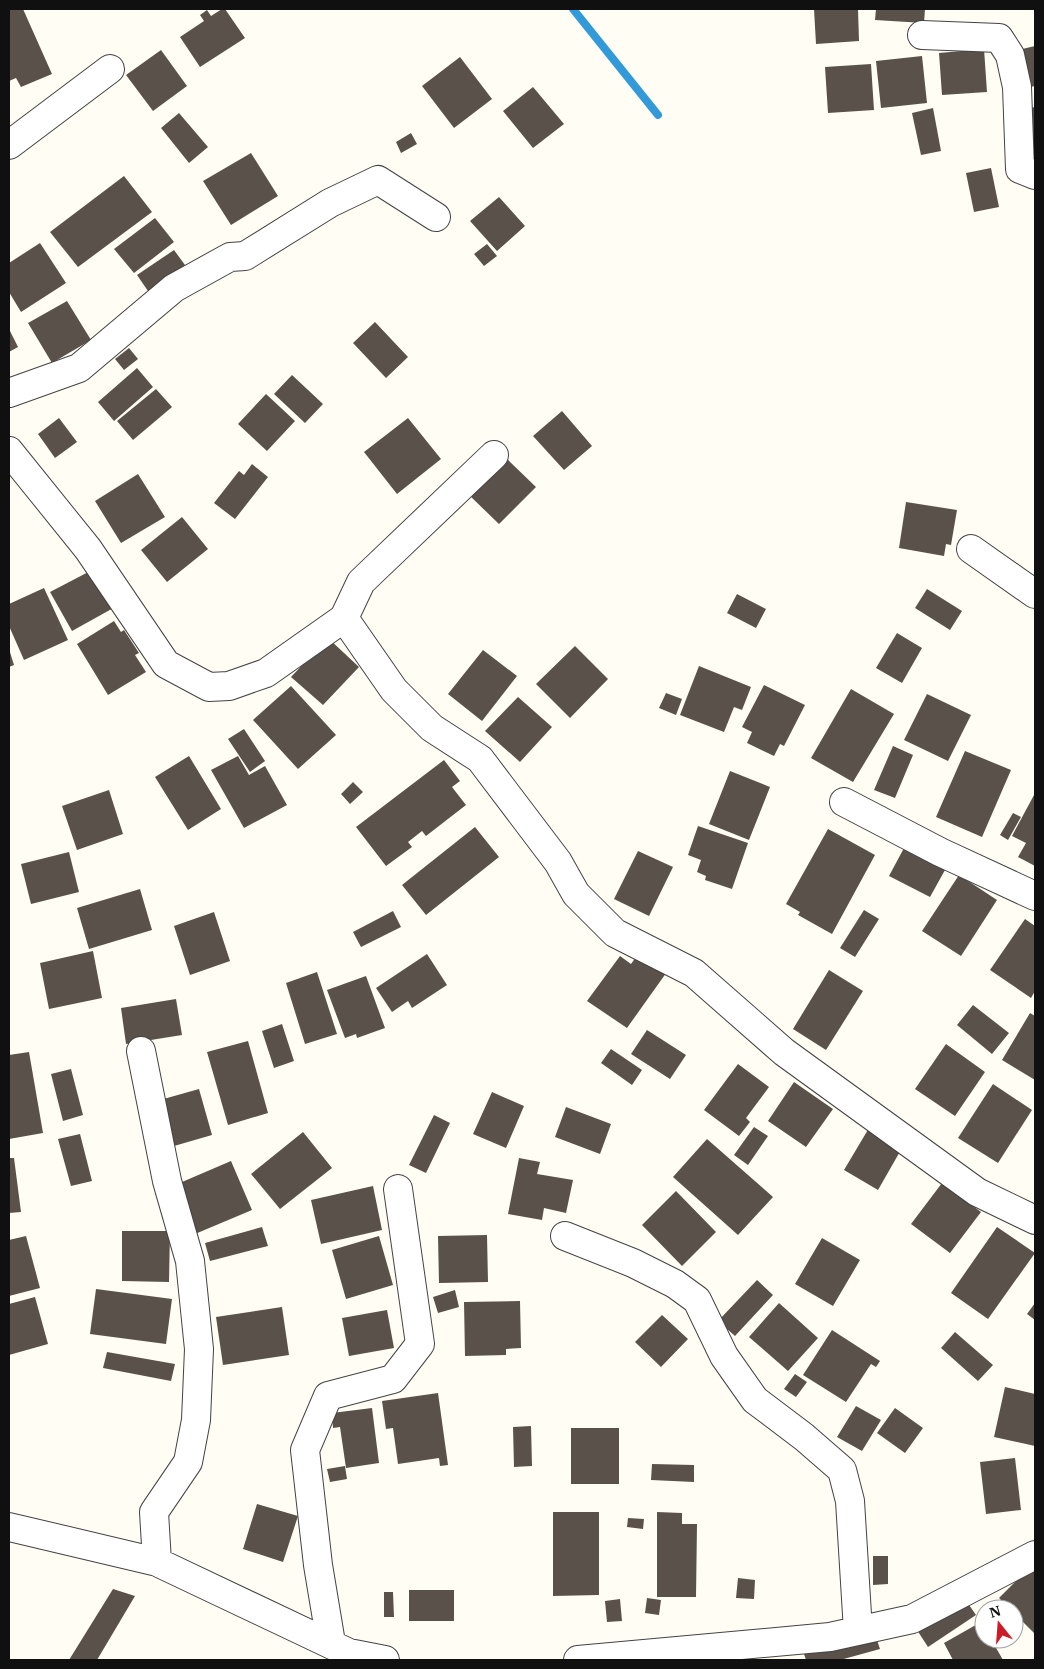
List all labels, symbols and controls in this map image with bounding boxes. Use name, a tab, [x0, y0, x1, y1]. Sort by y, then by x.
north arrow	[974, 1599, 1024, 1649]
text: N	[987, 1601, 1003, 1622]

